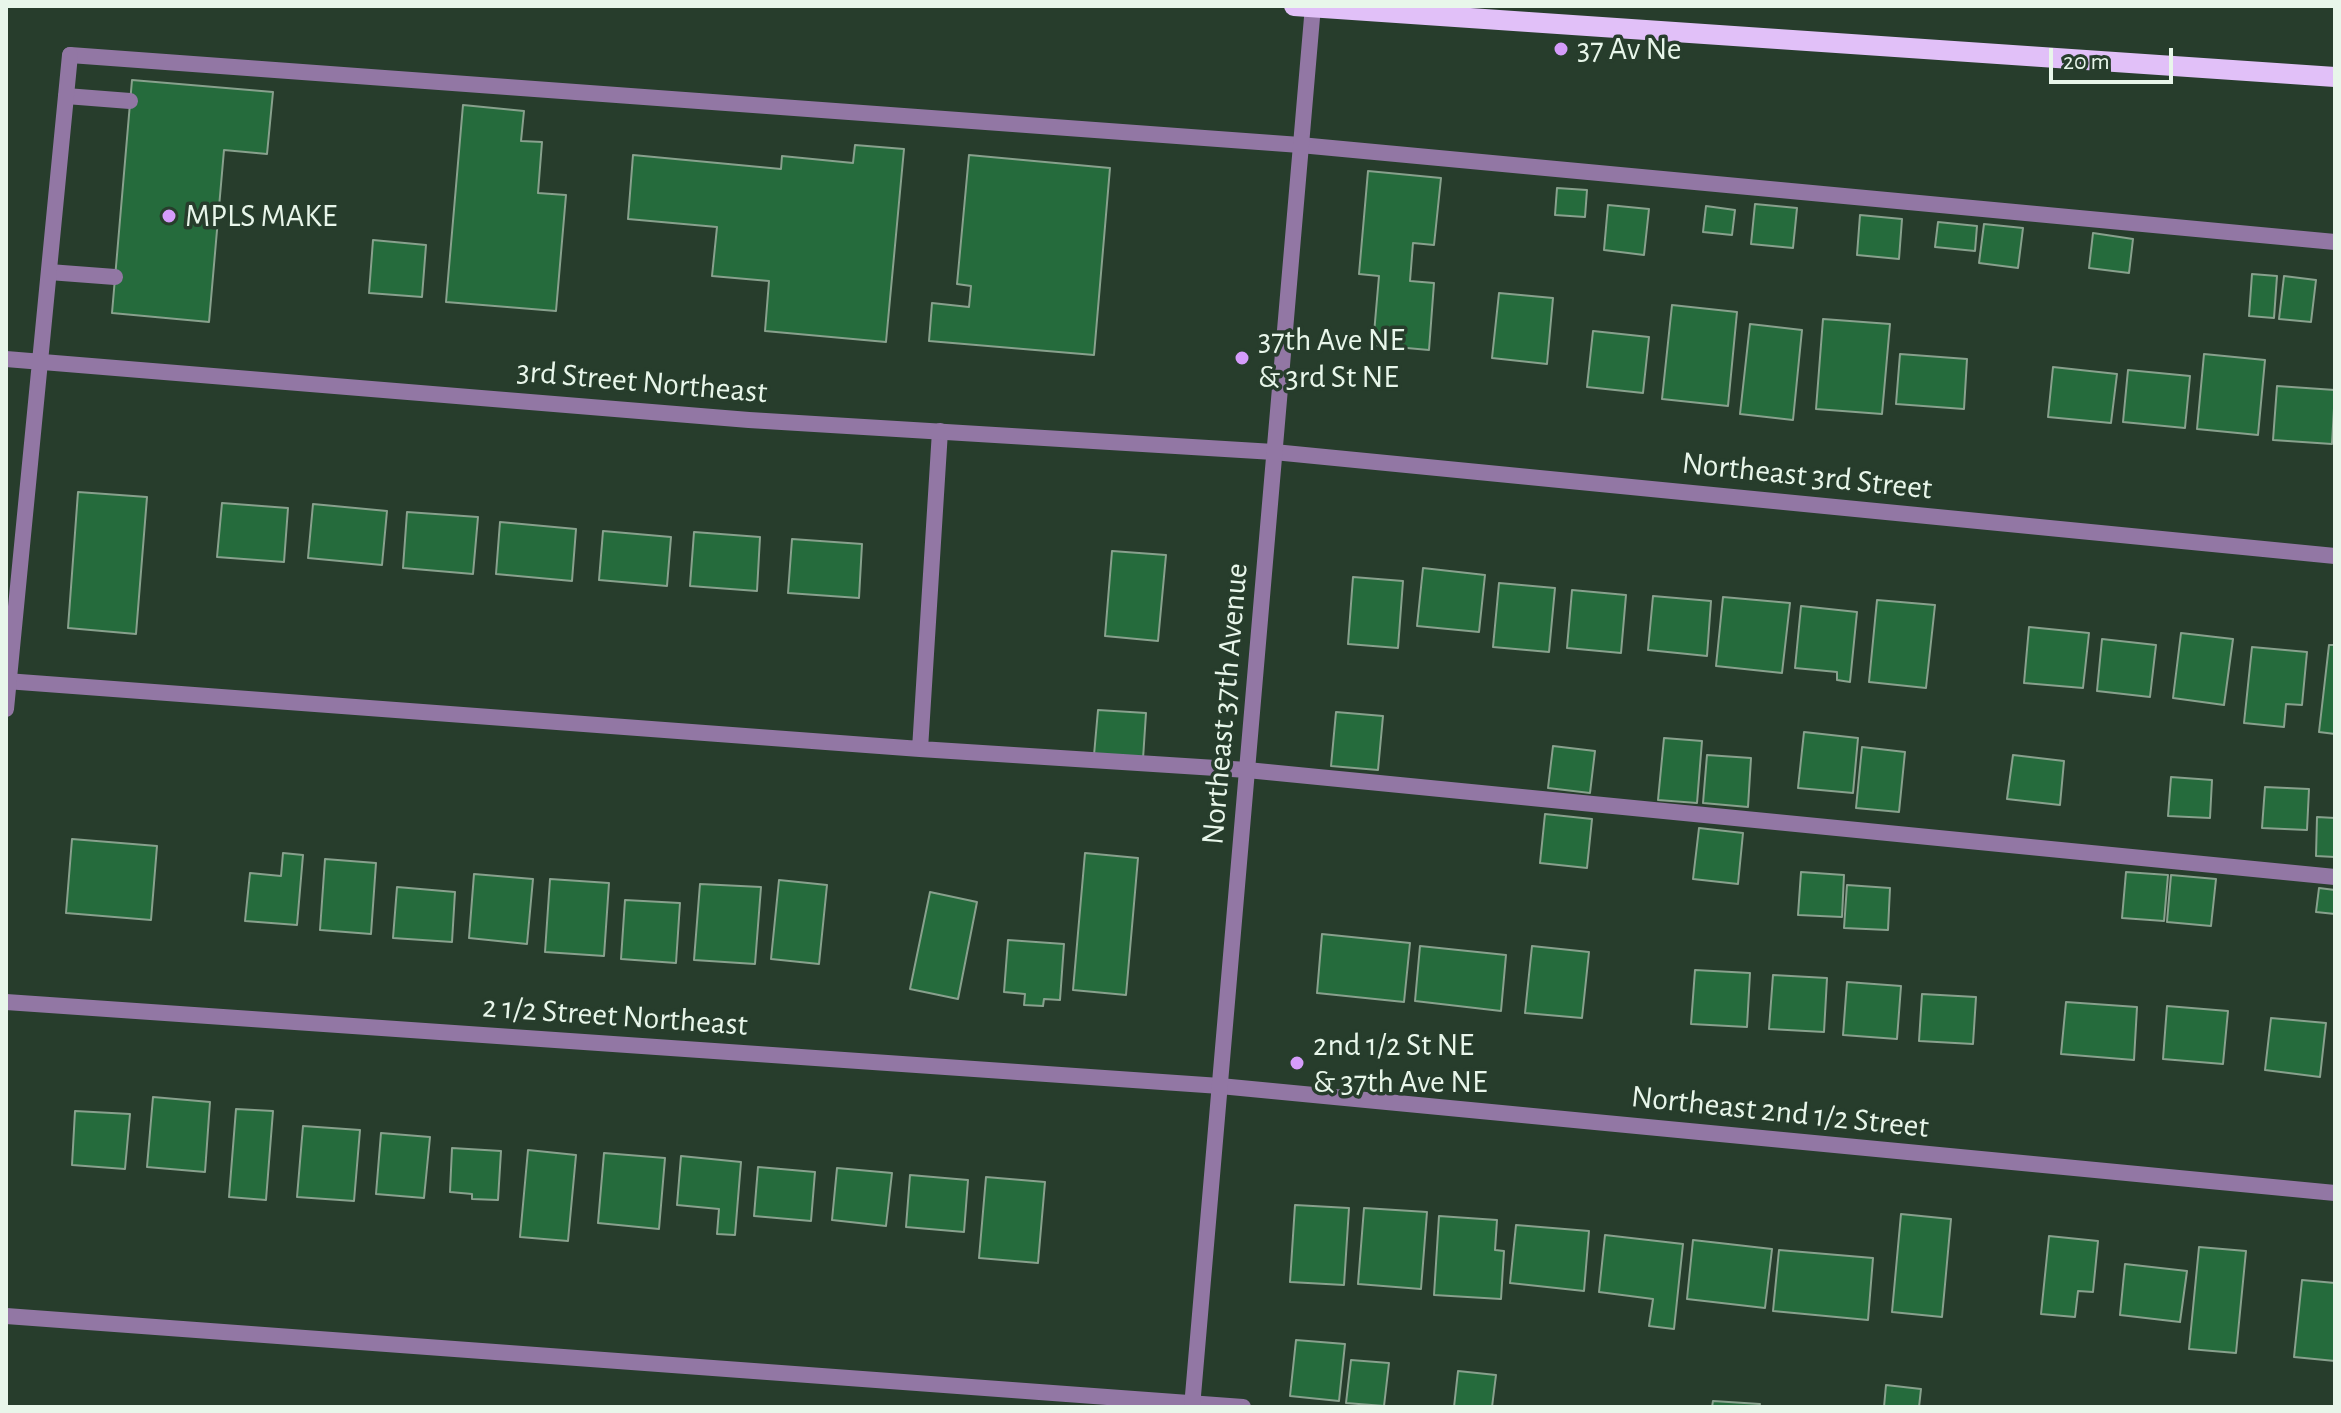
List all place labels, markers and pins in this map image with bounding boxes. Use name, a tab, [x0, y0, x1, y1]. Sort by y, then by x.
place label: 37 Av Ne	[1577, 30, 1681, 68]
marker: 37 Av Ne	[1552, 40, 1570, 58]
place label: MPLS MAKE	[185, 197, 337, 235]
marker: MPLS MAKE	[160, 207, 178, 225]
place label: 37th Ave NE & 3rd St NE	[1258, 321, 1405, 396]
marker: 37th Ave NE & 3rd St NE	[1233, 349, 1251, 367]
place label: 2nd 1/2 St NE & 37th Ave NE	[1313, 1026, 1487, 1101]
marker: 2nd 1/2 St NE & 37th Ave NE	[1288, 1054, 1306, 1072]

